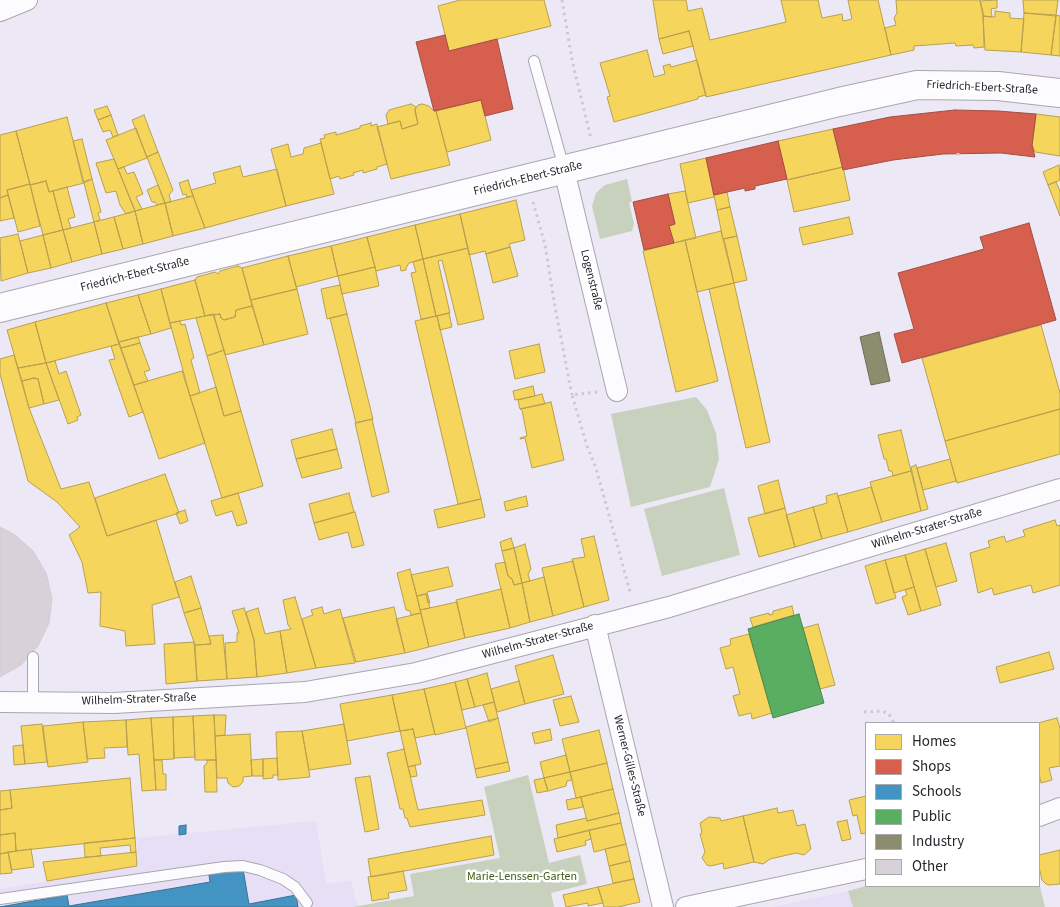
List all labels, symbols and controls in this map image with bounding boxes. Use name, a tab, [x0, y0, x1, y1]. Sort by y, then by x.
street label: Friedrich-Ebert-Straße	[926, 78, 1038, 98]
street label: Friedrich-Ebert-Straße	[472, 159, 584, 199]
street label: Logenstraße	[576, 248, 606, 312]
street label: Friedrich-Ebert-Straße	[79, 255, 191, 295]
street label: Wilhelm-Strater-Straße	[870, 505, 984, 553]
street label: Wilhelm-Strater-Straße	[481, 619, 595, 663]
street label: Wilhelm-Strater-Straße	[81, 691, 197, 709]
street label: Werner-Gilles-Straße	[609, 714, 649, 818]
legend	[865, 722, 1040, 887]
text: Homes	[912, 731, 956, 752]
text: Shops	[912, 756, 951, 777]
text: Schools	[912, 781, 961, 802]
text: Public	[912, 806, 951, 827]
text: Industry	[912, 831, 964, 852]
text: Other	[912, 856, 948, 877]
park label: Marie-Lenssen-Garten	[467, 870, 577, 884]

